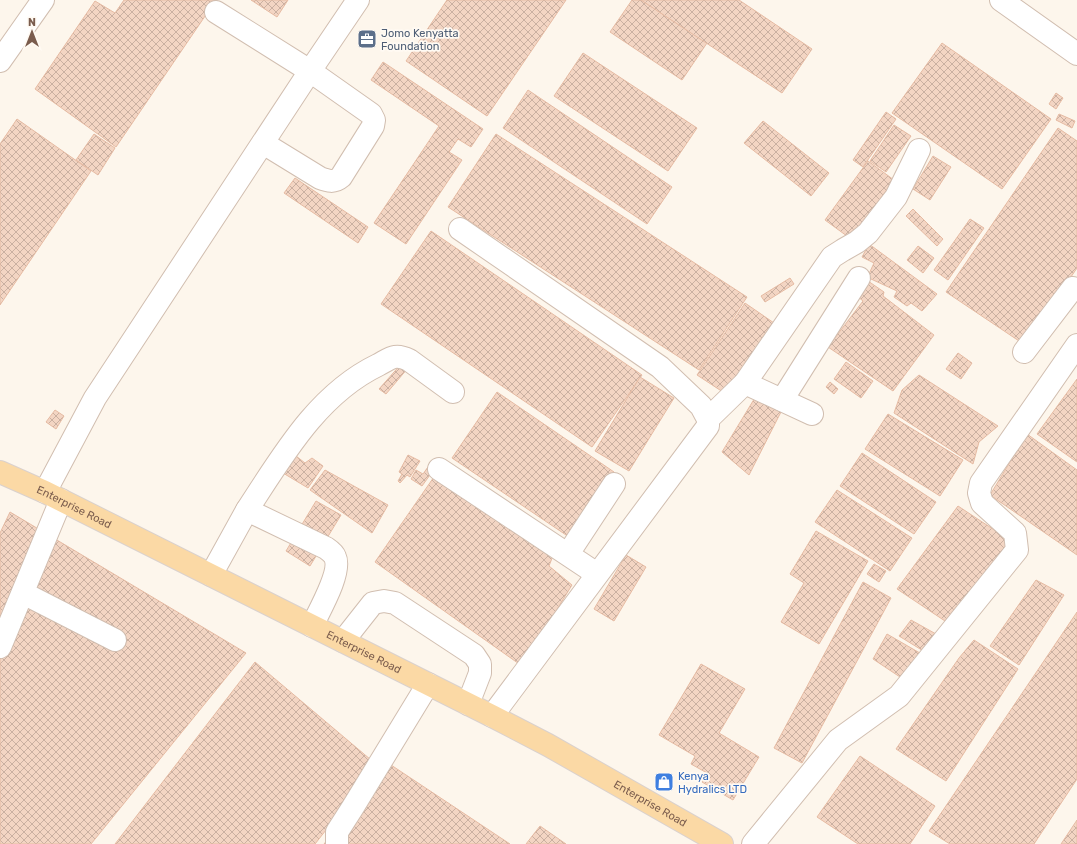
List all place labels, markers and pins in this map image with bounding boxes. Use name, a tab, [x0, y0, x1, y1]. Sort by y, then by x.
place label: Jomo Kenyatta Foundation	[381, 27, 459, 53]
office icon: Jomo Kenyatta Foundation	[356, 28, 378, 50]
place label: Kenya Hydralics LTD	[678, 770, 747, 796]
shop icon: Kenya Hydralics LTD	[653, 771, 675, 793]

